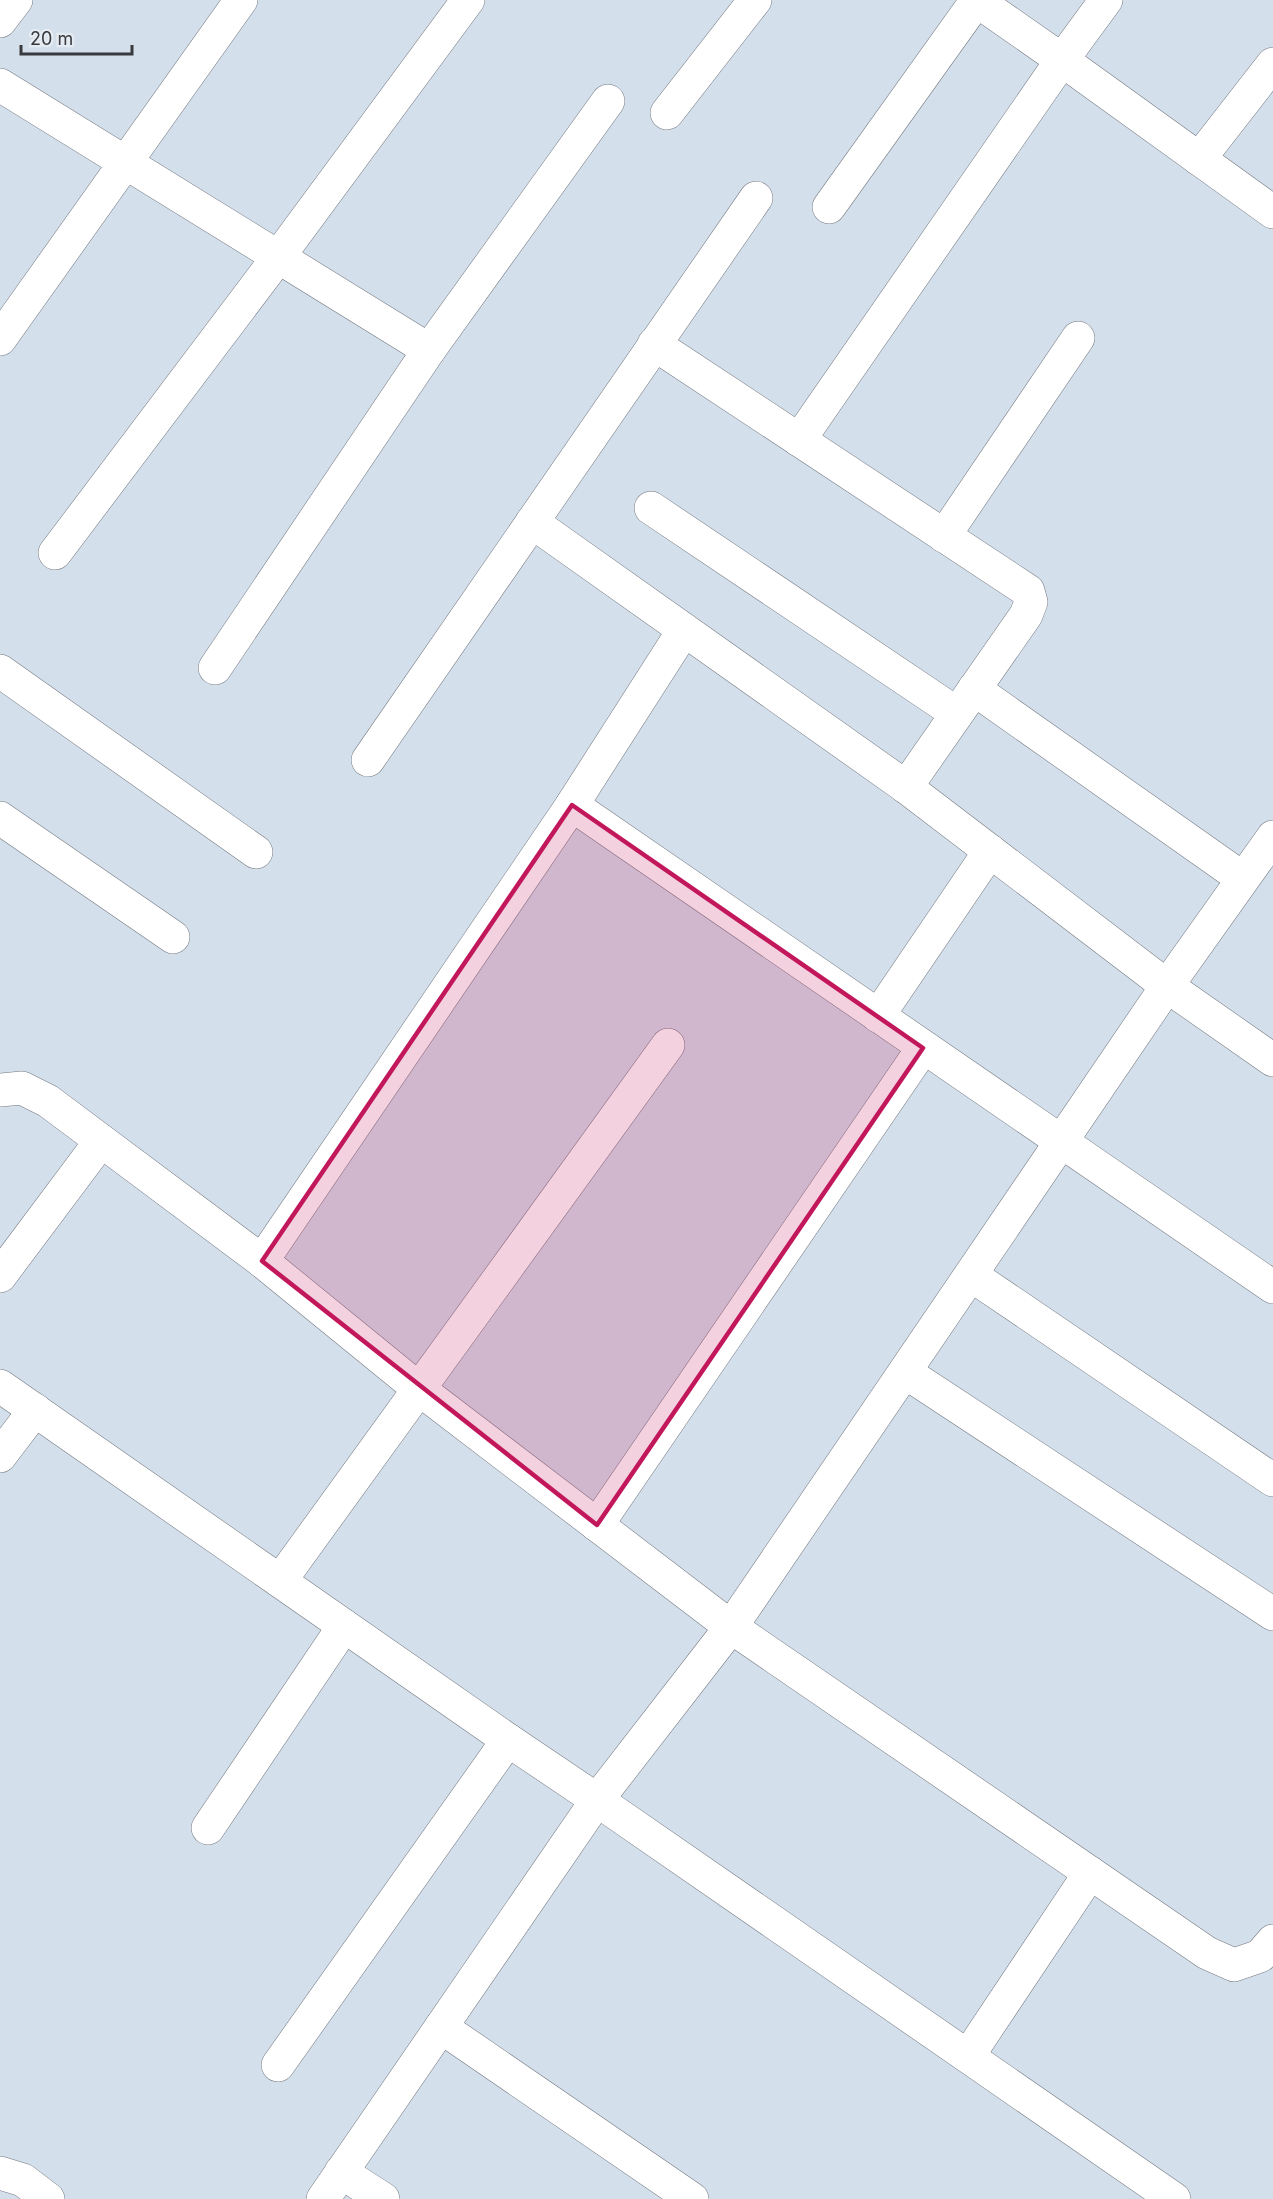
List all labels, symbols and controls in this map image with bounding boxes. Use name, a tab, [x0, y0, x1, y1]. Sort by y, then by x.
scale bar	[21, 18, 132, 56]
text: 20 m	[30, 28, 73, 49]

